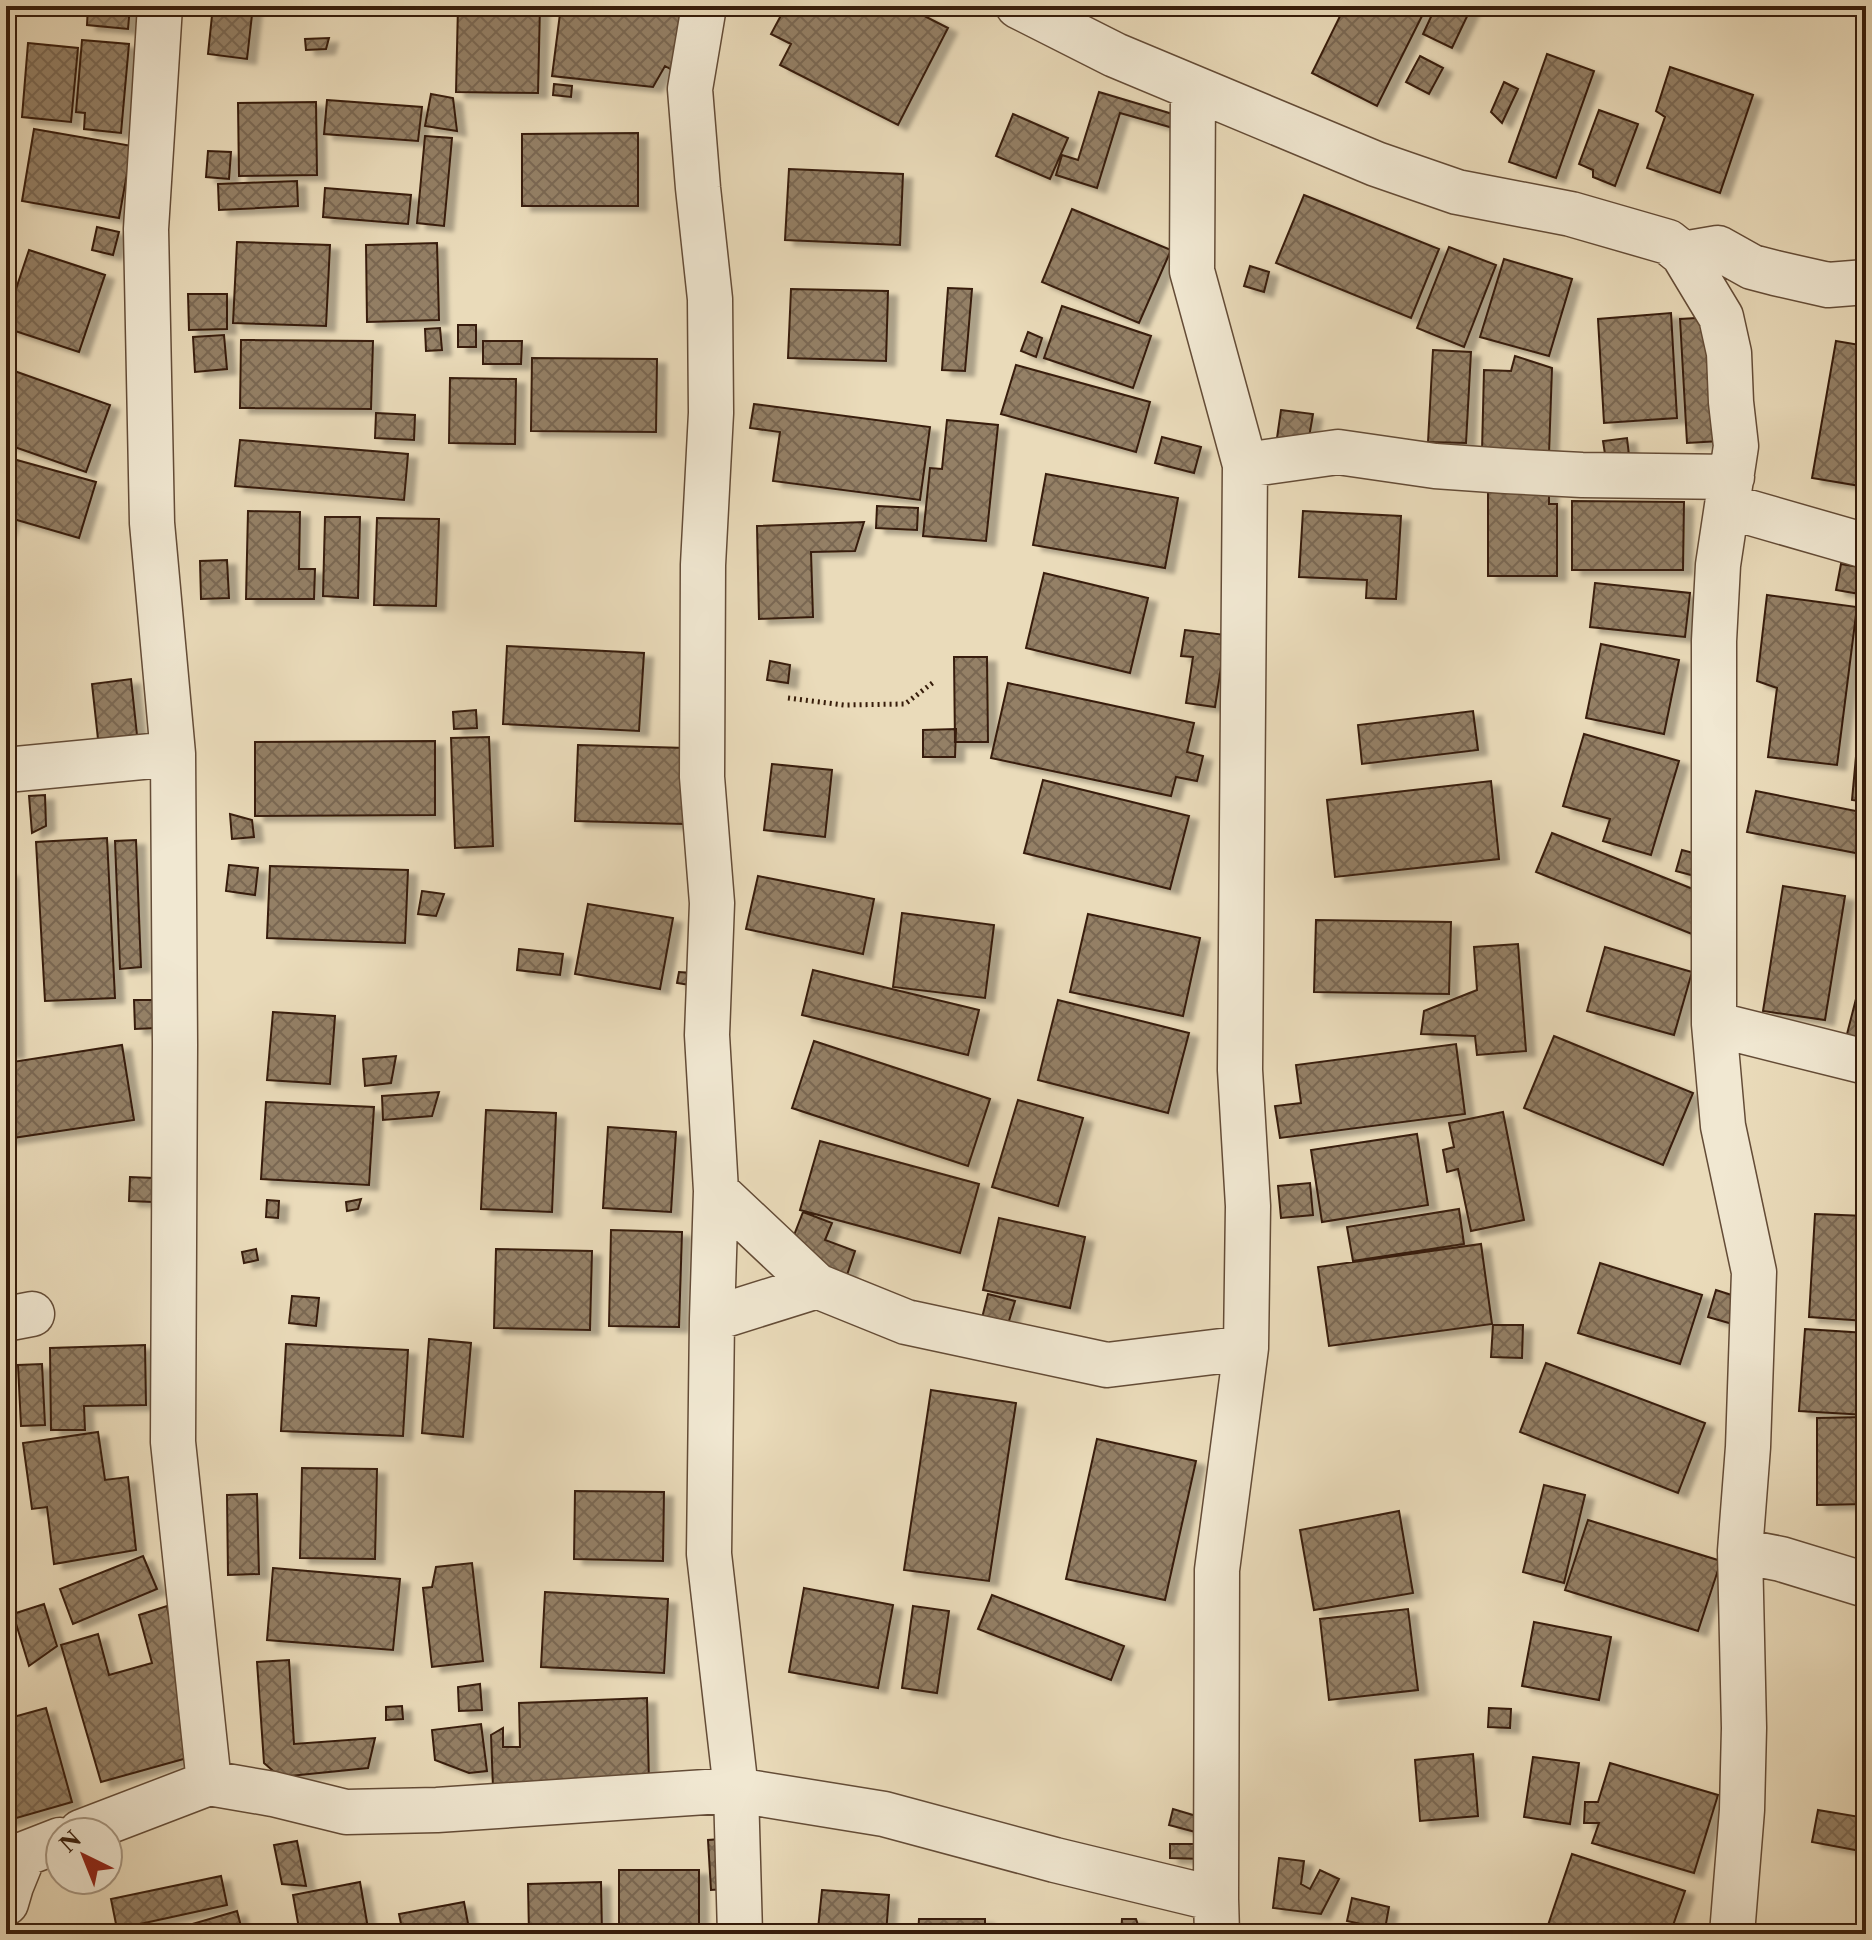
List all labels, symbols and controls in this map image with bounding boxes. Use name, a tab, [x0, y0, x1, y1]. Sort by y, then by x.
north arrow	[44, 1816, 124, 1896]
text: N	[55, 1825, 87, 1858]

